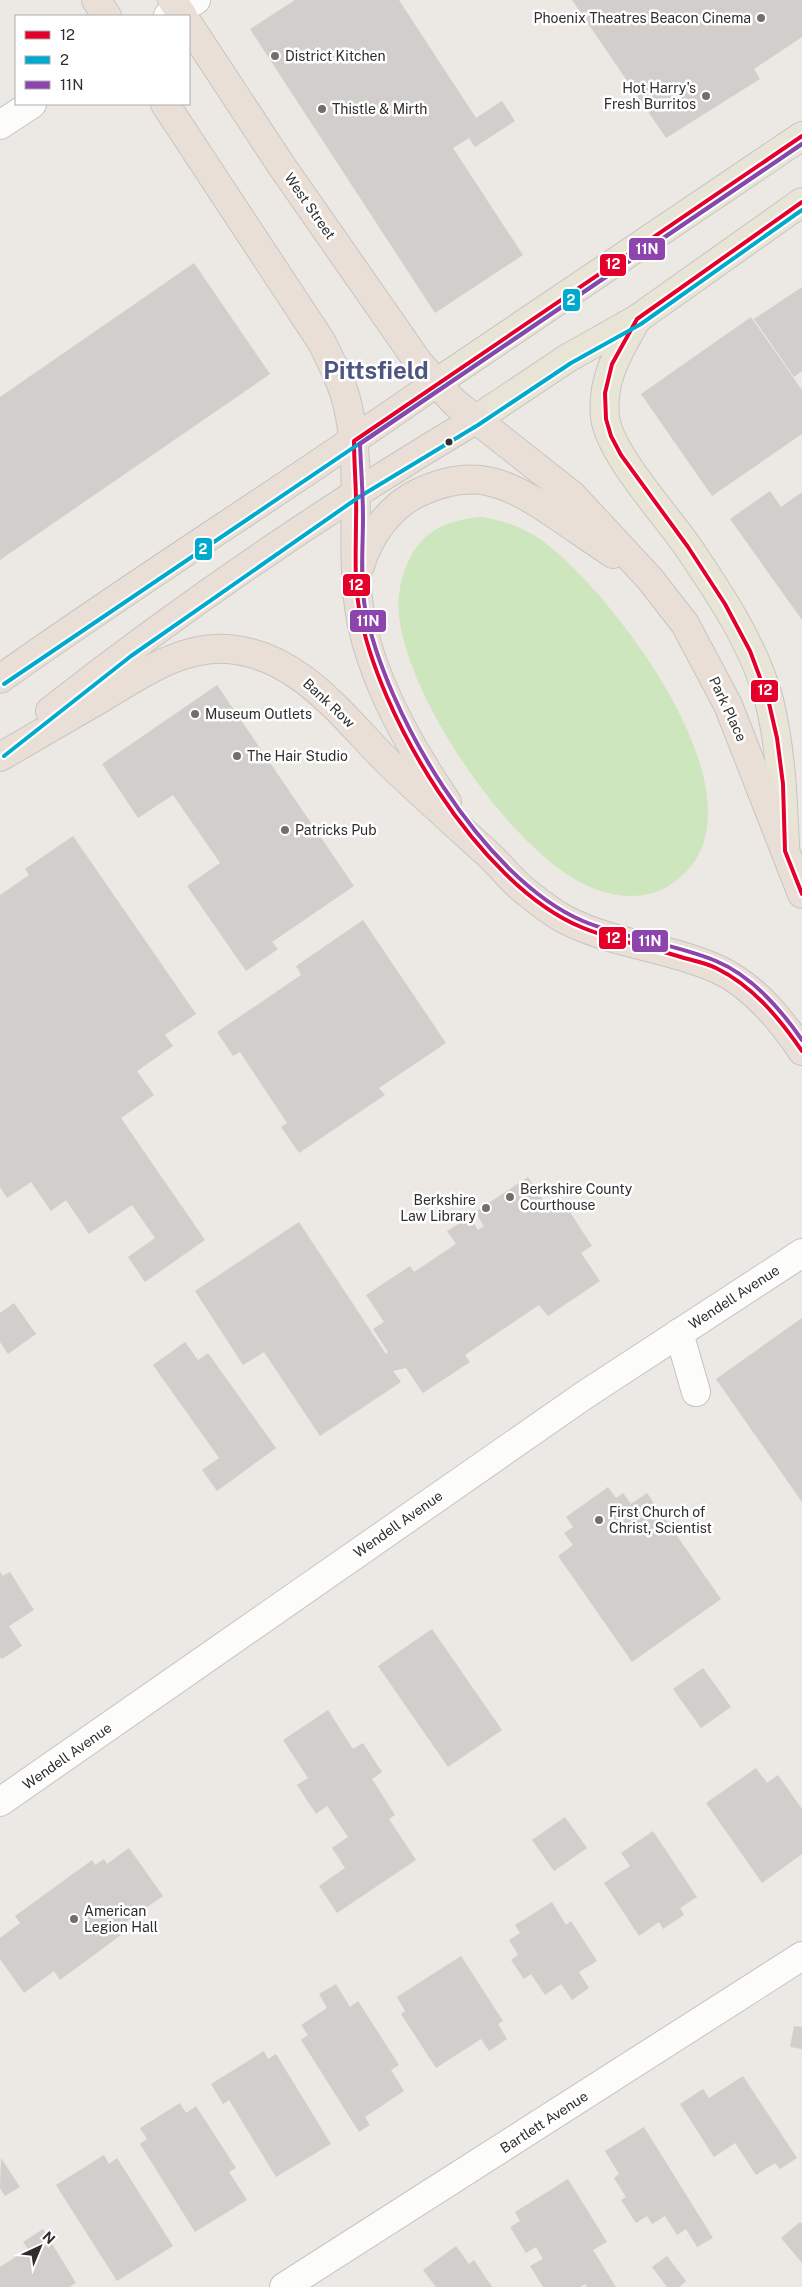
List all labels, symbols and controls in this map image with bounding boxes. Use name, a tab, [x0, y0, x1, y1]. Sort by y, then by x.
place label: Phoenix Theatres Beacon Cinema	[534, 10, 751, 26]
marker: Phoenix Theatres Beacon Cinema	[755, 12, 767, 24]
legend	[15, 15, 190, 105]
text: 12	[60, 26, 75, 43]
place label: District Kitchen	[285, 48, 385, 64]
marker: District Kitchen	[269, 50, 281, 62]
text: 2	[60, 51, 69, 68]
text: 11N	[60, 76, 84, 93]
place label: Hot Harry's Fresh Burritos	[604, 80, 696, 112]
marker: Hot Harry's Fresh Burritos	[700, 90, 712, 102]
place label: Thistle & Mirth	[332, 101, 427, 117]
marker: Thistle & Mirth	[316, 103, 328, 115]
street label: West Street	[281, 170, 339, 242]
line badge: 11N	[628, 237, 666, 261]
text: 11N	[636, 241, 658, 257]
line badge: 12	[599, 253, 627, 277]
text: 12	[606, 256, 621, 272]
line badge: 2	[562, 288, 581, 312]
text: 2	[567, 292, 576, 308]
district label: Pittsfield	[323, 356, 429, 384]
unlabelled marker	[444, 437, 454, 447]
line badge: 2	[194, 537, 213, 561]
text: 2	[199, 541, 208, 557]
line badge: 12	[342, 573, 371, 597]
text: 12	[349, 577, 364, 593]
line badge: 11N	[349, 609, 387, 633]
text: 11N	[357, 613, 379, 629]
street label: Park Place	[706, 674, 750, 744]
street label: Bank Row	[300, 675, 358, 731]
line badge: 12	[750, 679, 779, 703]
text: 12	[758, 682, 773, 698]
place label: Museum Outlets	[205, 706, 312, 722]
marker: Museum Outlets	[189, 708, 201, 720]
place label: The Hair Studio	[247, 748, 348, 764]
marker: The Hair Studio	[231, 750, 243, 762]
place label: Patricks Pub	[295, 822, 377, 838]
marker: Patricks Pub	[279, 824, 291, 836]
line badge: 12	[598, 926, 627, 950]
line badge: 11N	[631, 929, 669, 953]
text: 12	[606, 930, 621, 946]
text: 11N	[639, 933, 661, 949]
place label: Berkshire County Courthouse	[520, 1181, 633, 1213]
marker: Berkshire County Courthouse	[504, 1191, 516, 1203]
place label: Berkshire Law Library	[400, 1192, 477, 1224]
marker: Berkshire Law Library	[480, 1202, 492, 1214]
street label: Wendell Avenue	[686, 1262, 782, 1332]
street label: Wendell Avenue	[351, 1487, 446, 1561]
place label: First Church of Christ, Scientist	[609, 1504, 712, 1536]
marker: First Church of Christ, Scientist	[593, 1514, 605, 1526]
street label: Wendell Avenue	[20, 1719, 115, 1793]
place label: American Legion Hall	[84, 1903, 158, 1935]
marker: American Legion Hall	[68, 1913, 80, 1925]
street label: Bartlett Avenue	[497, 2088, 591, 2156]
north arrow	[15, 2222, 65, 2272]
text: N	[40, 2228, 59, 2247]

